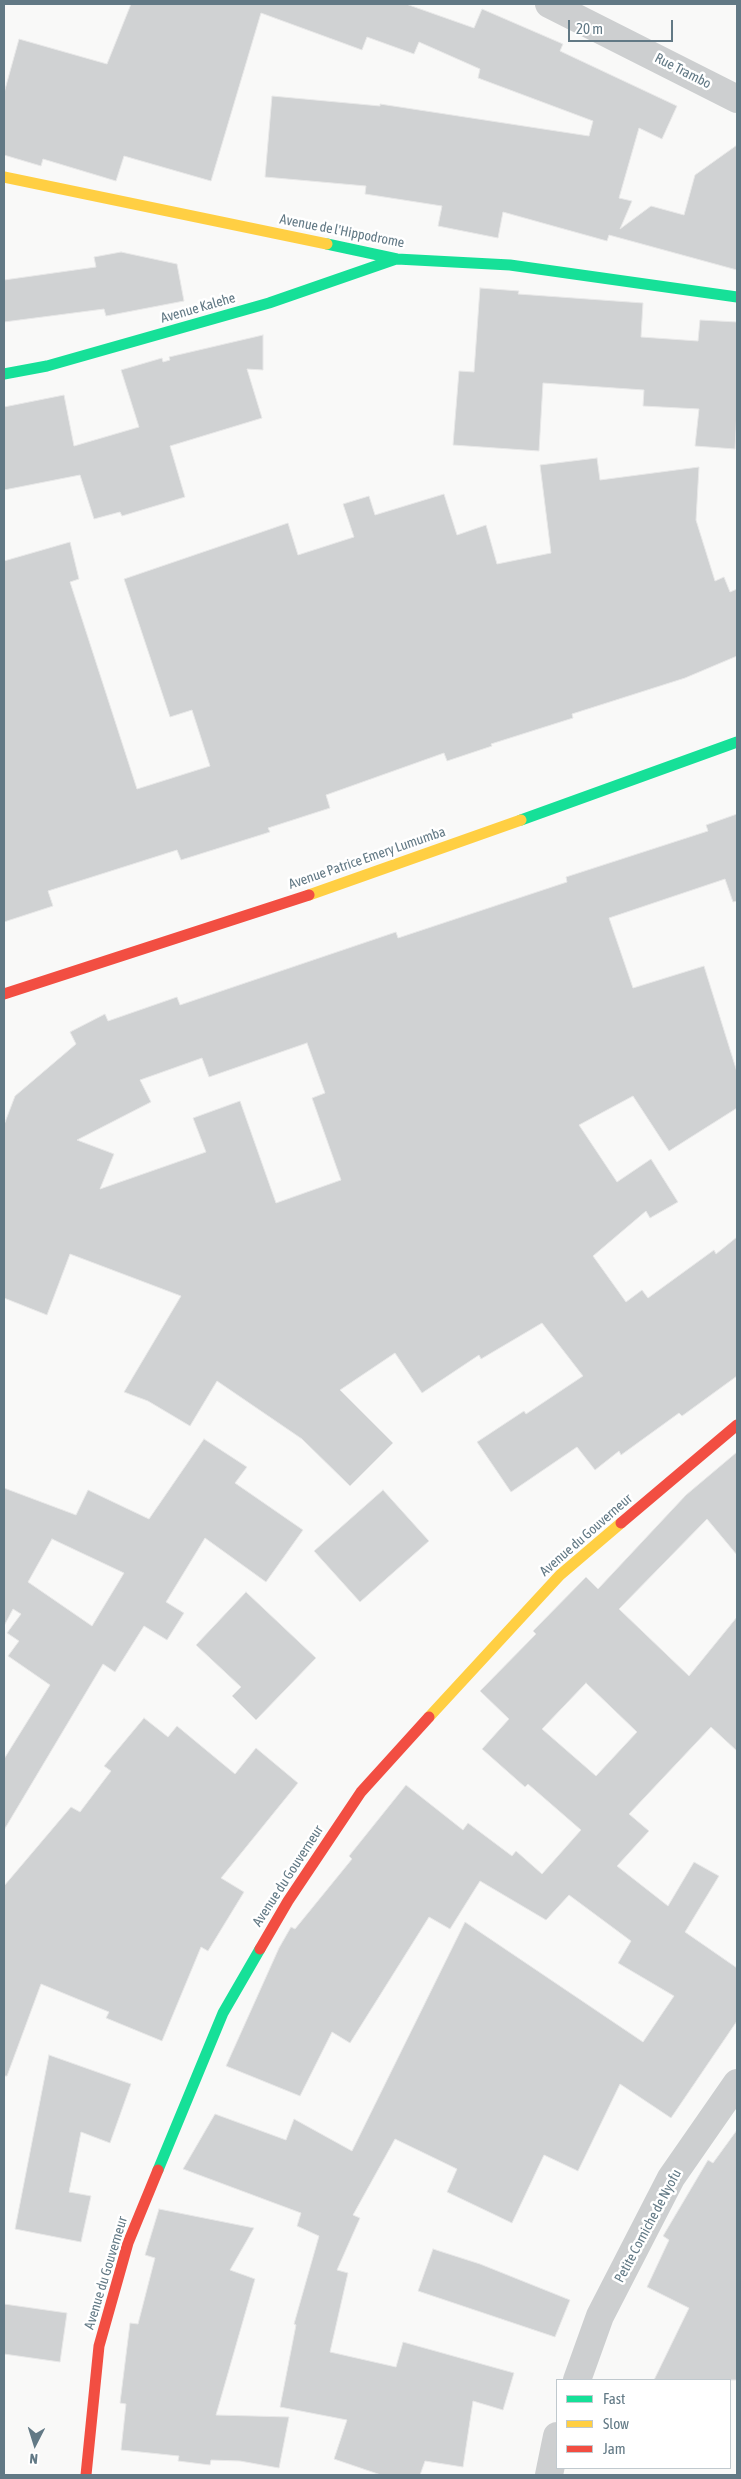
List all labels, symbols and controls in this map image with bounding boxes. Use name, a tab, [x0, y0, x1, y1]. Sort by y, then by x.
scale bar	[571, 10, 676, 42]
text: 20 m	[576, 20, 603, 37]
street label: Rue Trambo	[652, 50, 714, 92]
street label: Avenue de l'Hippodrome	[278, 211, 406, 251]
street label: Avenue Kalehe	[159, 289, 237, 327]
street label: Avenue Patrice Emery Lumumba	[286, 823, 448, 893]
street label: Avenue du Gouverneur	[536, 1490, 636, 1580]
street label: Avenue du Gouverneur	[249, 1822, 327, 1930]
street label: Petite Corniche de Nyofu	[611, 2167, 685, 2285]
street label: Avenue du Gouverneur	[81, 2215, 131, 2331]
legend	[556, 2379, 731, 2469]
text: Fast	[603, 2390, 625, 2407]
text: Slow	[603, 2415, 629, 2432]
north arrow	[10, 2419, 60, 2469]
text: Jam	[603, 2440, 626, 2457]
text: N	[29, 2451, 39, 2467]

